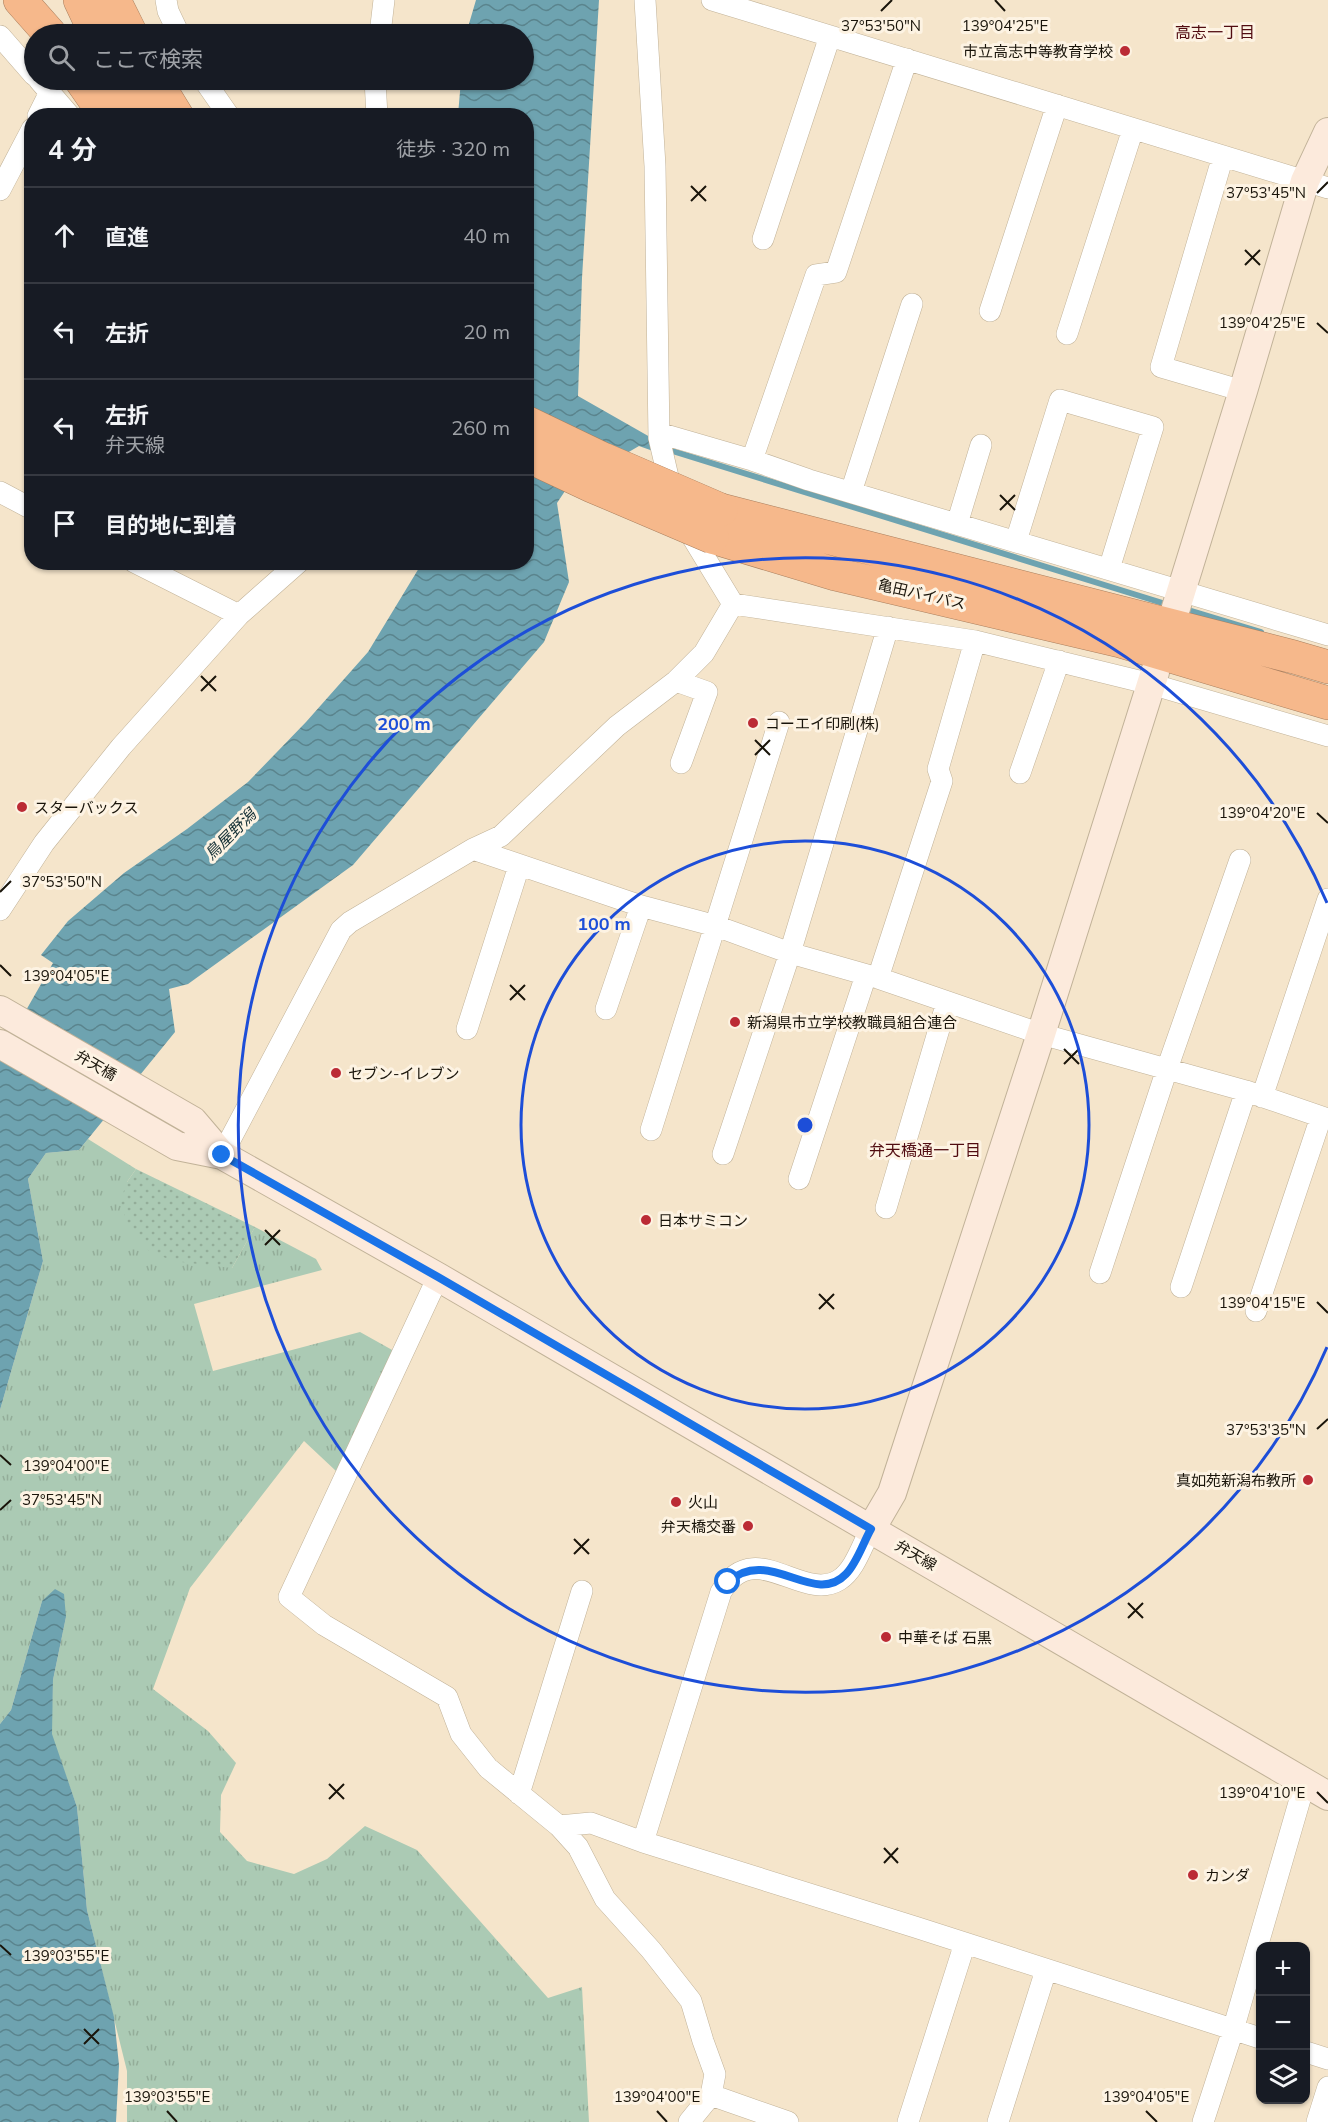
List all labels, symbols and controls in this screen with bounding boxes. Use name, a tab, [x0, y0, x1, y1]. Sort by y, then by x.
text: 37°53'50"N	[841, 16, 921, 35]
text: 139°04'25"E	[962, 16, 1048, 35]
district label: 高志一丁目	[1175, 22, 1255, 42]
search box	[24, 24, 534, 90]
icon: search	[45, 41, 78, 74]
place label: 市立高志中等教育学校	[963, 42, 1113, 61]
marker: 市立高志中等教育学校	[1118, 44, 1132, 58]
text: ここで検索	[93, 45, 203, 73]
text: 4 分	[48, 133, 97, 166]
text: 徒歩 · 320 m	[396, 136, 510, 161]
text: 37°53'45"N	[1226, 183, 1306, 202]
icon: ahead	[48, 219, 81, 252]
text: 直進	[105, 223, 149, 251]
text: 40 m	[463, 223, 510, 248]
text: 139°04'25"E	[1219, 313, 1305, 332]
icon: left	[48, 315, 81, 348]
text: 左折	[105, 319, 149, 347]
text: 20 m	[463, 319, 510, 344]
text: 左折	[105, 401, 149, 429]
icon: left	[48, 411, 81, 444]
text: 260 m	[451, 415, 510, 440]
text: 弁天線	[105, 432, 165, 457]
icon: arrive	[48, 507, 81, 540]
text: 目的地に到着	[105, 511, 237, 539]
street label: 亀田バイパス	[876, 575, 968, 613]
text: 200 m	[377, 712, 431, 735]
place label: コーエイ印刷(株)	[765, 714, 880, 733]
marker: コーエイ印刷(株)	[746, 716, 760, 730]
place label: スターバックス	[34, 798, 138, 817]
marker: スターバックス	[15, 800, 29, 814]
water label: 鳥屋野潟	[200, 803, 261, 864]
text: 139°04'20"E	[1219, 803, 1305, 822]
text: 37°53'50"N	[22, 872, 102, 891]
text: 100 m	[577, 912, 631, 935]
text: 139°04'05"E	[23, 966, 109, 985]
place label: 新潟県市立学校教職員組合連合	[747, 1013, 957, 1032]
marker: 新潟県市立学校教職員組合連合	[728, 1015, 742, 1029]
street label: 弁天橋	[72, 1046, 120, 1084]
place label: セブン-イレブン	[348, 1064, 459, 1083]
marker: セブン-イレブン	[329, 1066, 343, 1080]
centre of rings	[795, 1115, 815, 1135]
district label: 弁天橋通一丁目	[869, 1140, 981, 1160]
route end	[208, 1141, 234, 1167]
place label: 日本サミコン	[658, 1211, 748, 1230]
marker: 日本サミコン	[639, 1213, 653, 1227]
text: 139°04'15"E	[1219, 1293, 1305, 1312]
text: 37°53'35"N	[1226, 1420, 1306, 1439]
text: 139°04'00"E	[23, 1456, 109, 1475]
place label: 真如苑新潟布教所	[1176, 1471, 1296, 1490]
marker: 真如苑新潟布教所	[1301, 1473, 1315, 1487]
text: 37°53'45"N	[22, 1490, 102, 1509]
place label: 火山	[688, 1493, 718, 1512]
marker: 火山	[669, 1495, 683, 1509]
place label: 弁天橋交番	[661, 1517, 736, 1536]
marker: 弁天橋交番	[741, 1519, 755, 1533]
street label: 弁天線	[892, 1536, 940, 1574]
route start	[714, 1568, 740, 1594]
place label: 中華そば 石黒	[898, 1628, 992, 1647]
marker: 中華そば 石黒	[879, 1630, 893, 1644]
text: 139°04'10"E	[1219, 1783, 1305, 1802]
place label: カンダ	[1205, 1866, 1250, 1885]
marker: カンダ	[1186, 1868, 1200, 1882]
map controls	[1256, 1942, 1310, 2104]
button: +	[1256, 1942, 1310, 1996]
text: 139°03'55"E	[23, 1946, 109, 1965]
button: −	[1256, 1996, 1310, 2050]
button: layers	[1256, 2050, 1310, 2104]
text: 139°03'55"E	[124, 2087, 210, 2106]
text: 139°04'00"E	[614, 2087, 700, 2106]
text: 139°04'05"E	[1103, 2087, 1189, 2106]

